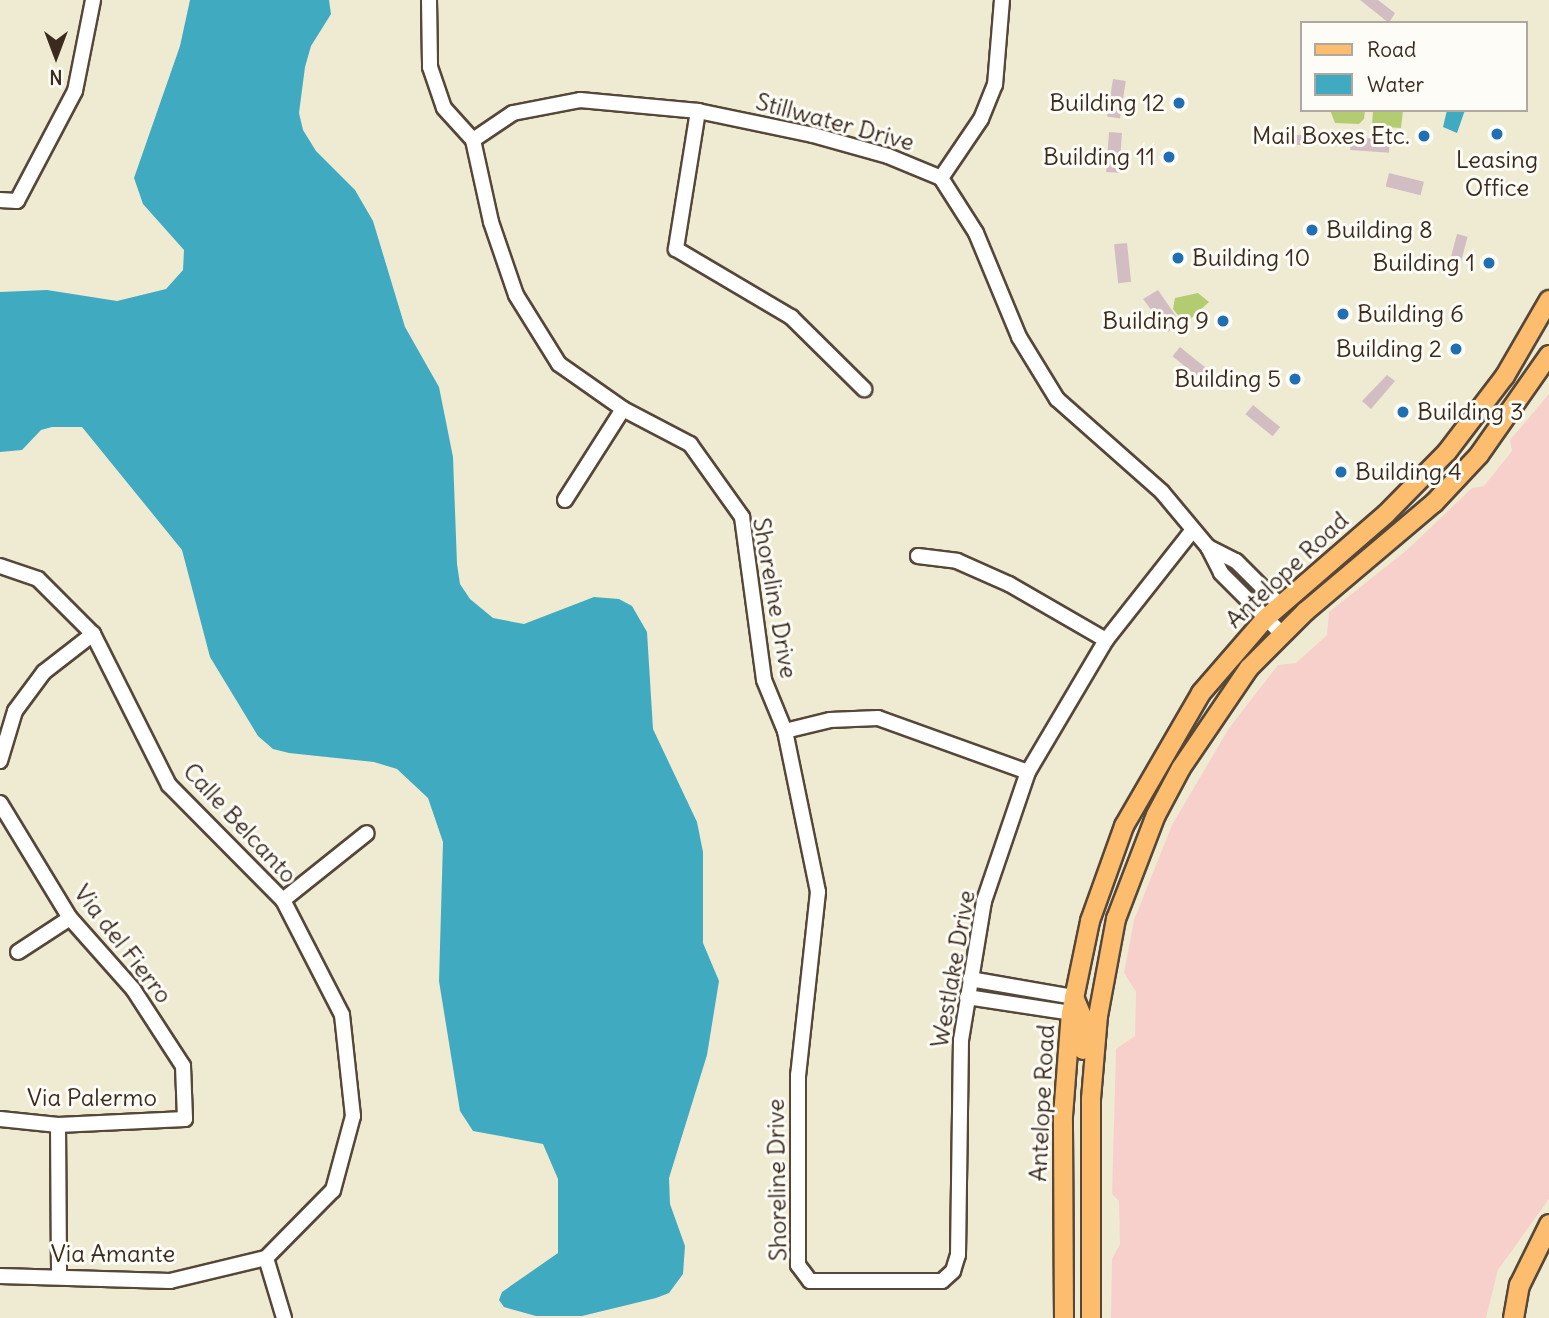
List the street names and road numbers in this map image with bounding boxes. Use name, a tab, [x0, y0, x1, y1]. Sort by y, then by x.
street label: Stillwater Drive	[753, 87, 917, 157]
street label: Antelope Road	[1220, 506, 1354, 634]
street label: Shoreline Drive	[747, 515, 803, 681]
street label: Calle Belcanto	[177, 757, 303, 889]
street label: Via del Fierro	[68, 879, 178, 1009]
street label: Westlake Drive	[925, 888, 981, 1050]
street label: Antelope Road	[1024, 1024, 1060, 1182]
street label: Via Palermo	[27, 1084, 157, 1112]
street label: Shoreline Drive	[761, 1098, 793, 1262]
street label: Via Amante	[51, 1240, 175, 1268]

